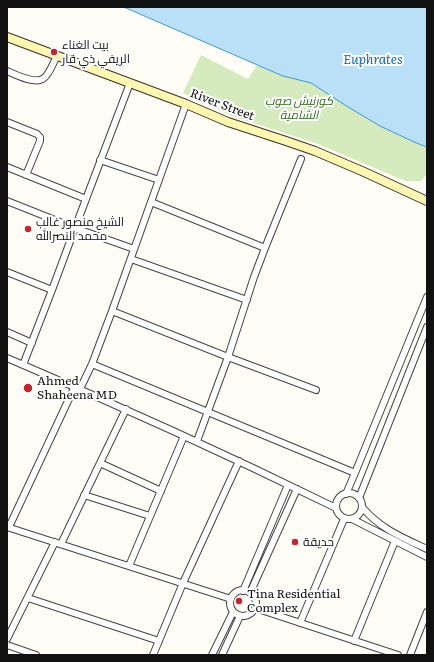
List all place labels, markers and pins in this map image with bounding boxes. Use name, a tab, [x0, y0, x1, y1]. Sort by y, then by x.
place label: بيت الغناء الريفي ذي قار	[62, 38, 130, 66]
marker: بيت الغناء الريفي ذي قار	[49, 47, 59, 57]
place label: الشيخ منصور غالب محمد النصرالله	[36, 215, 124, 243]
marker: الشيخ منصور غالب محمد النصرالله	[23, 224, 33, 234]
place label: Ahmed Shaheena MD	[37, 374, 117, 402]
marker: Ahmed Shaheena MD	[22, 382, 34, 394]
place label: حديقة	[303, 535, 334, 549]
marker: حديقة	[290, 537, 300, 547]
place label: Tina Residential Complex	[247, 587, 341, 615]
marker: Tina Residential Complex	[234, 596, 244, 606]

